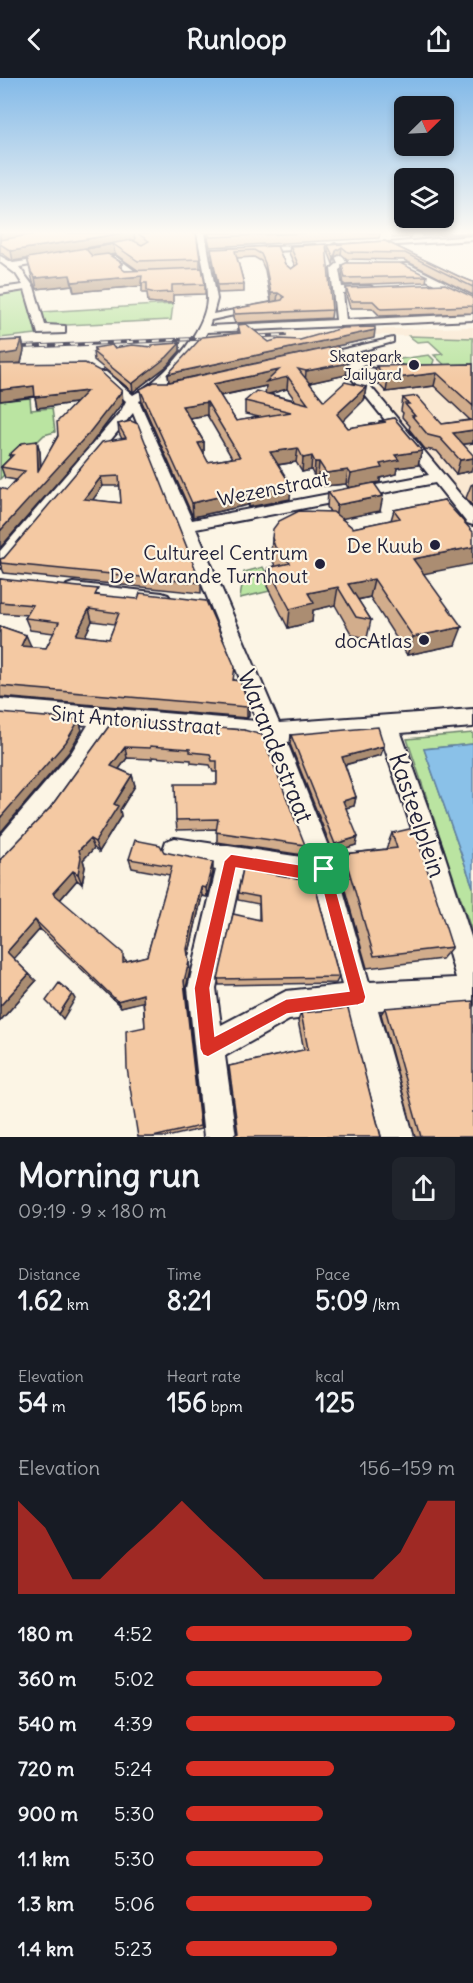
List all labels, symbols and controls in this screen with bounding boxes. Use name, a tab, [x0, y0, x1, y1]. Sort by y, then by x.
text: Runloop	[186, 22, 287, 56]
icon: back	[18, 23, 51, 56]
icon: share	[422, 23, 455, 56]
north arrow	[394, 96, 454, 156]
map controls	[394, 96, 454, 228]
button: layers	[394, 168, 454, 228]
place label: Skatepark Jailyard	[329, 346, 402, 384]
marker: Skatepark Jailyard	[407, 358, 421, 372]
street label: Wezenstraat	[215, 465, 331, 511]
place label: De Kuub	[347, 533, 423, 558]
marker: De Kuub	[428, 538, 442, 552]
place label: Cultureel Centrum De Warande Turnhout	[110, 540, 308, 588]
marker: Cultureel Centrum De Warande Turnhout	[313, 557, 327, 571]
place label: docAtlas	[334, 628, 412, 653]
marker: docAtlas	[417, 633, 431, 647]
street label: Warandestraat	[232, 665, 320, 827]
street label: Sint Antoniusstraat	[50, 700, 222, 740]
street label: Kasteelplein	[383, 749, 453, 881]
pin	[298, 843, 349, 894]
icon: arrive	[307, 852, 340, 885]
text: Morning run	[18, 1154, 200, 1196]
button: share	[392, 1157, 455, 1220]
text: 09:19 · 9 × 180 m	[18, 1198, 167, 1223]
text: Distance	[18, 1264, 80, 1284]
text: Time	[167, 1264, 201, 1284]
text: Pace	[315, 1264, 350, 1284]
text: 1.62	[18, 1284, 63, 1317]
text: 8:21	[167, 1284, 212, 1317]
text: 5:09	[315, 1284, 368, 1317]
text: km	[63, 1294, 89, 1314]
text: /km	[368, 1294, 400, 1314]
text: Elevation	[18, 1366, 84, 1386]
text: Heart rate	[167, 1366, 241, 1386]
text: kcal	[315, 1366, 344, 1386]
text: 54	[18, 1386, 48, 1419]
text: 156	[167, 1386, 207, 1419]
text: 125	[315, 1386, 355, 1419]
text: m	[48, 1396, 66, 1416]
text: bpm	[207, 1396, 243, 1416]
text: Elevation	[18, 1455, 100, 1480]
text: 156–159 m	[359, 1455, 455, 1480]
text: 180 m	[18, 1621, 73, 1646]
text: 4:52	[114, 1621, 153, 1646]
text: 360 m	[18, 1666, 76, 1691]
text: 5:02	[114, 1666, 154, 1691]
text: 540 m	[18, 1711, 77, 1736]
text: 4:39	[114, 1711, 153, 1736]
text: 720 m	[18, 1756, 74, 1781]
text: 5:24	[114, 1756, 152, 1781]
text: 900 m	[18, 1801, 78, 1826]
text: 5:30	[114, 1801, 155, 1826]
text: 1.1 km	[18, 1846, 70, 1871]
text: 5:30	[114, 1846, 155, 1871]
text: 1.3 km	[18, 1891, 74, 1916]
text: 5:06	[114, 1891, 155, 1916]
text: 1.4 km	[18, 1936, 74, 1961]
text: 5:23	[114, 1936, 152, 1961]

